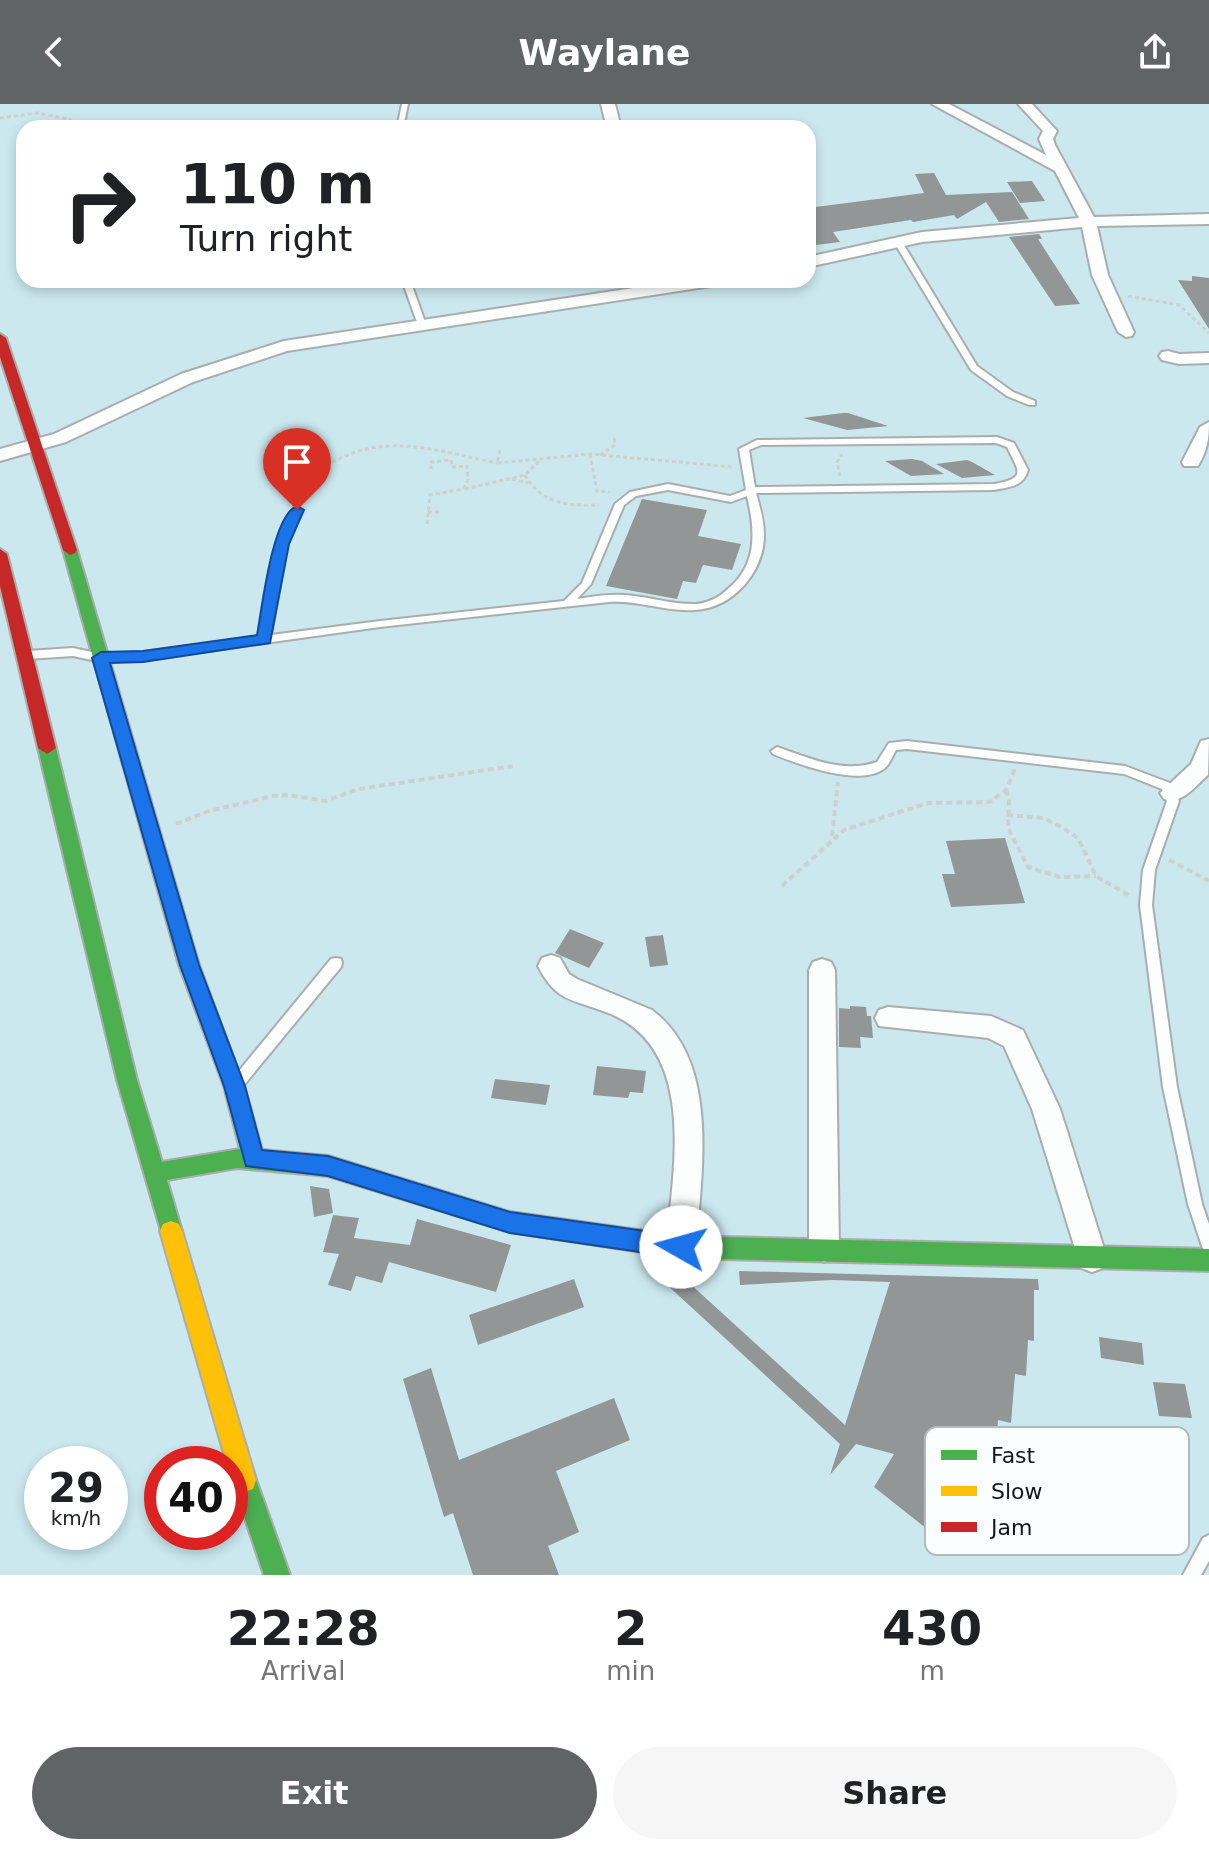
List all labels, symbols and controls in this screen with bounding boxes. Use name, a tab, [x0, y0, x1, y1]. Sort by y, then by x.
icon: back	[32, 30, 76, 74]
icon: share	[1133, 30, 1177, 74]
text: Waylane	[519, 32, 690, 73]
text: 110 m	[180, 151, 375, 216]
icon: right	[48, 152, 152, 256]
text: Turn right	[180, 218, 352, 259]
pin	[263, 428, 331, 510]
icon: arrive	[275, 440, 319, 484]
position arrow	[639, 1205, 723, 1289]
legend	[925, 1427, 1189, 1555]
text: Fast	[991, 1443, 1036, 1468]
speed limit sign: 40	[144, 1446, 248, 1550]
text: 29	[48, 1465, 104, 1511]
text: Slow	[991, 1479, 1043, 1504]
text: km/h	[51, 1506, 101, 1530]
text: Jam	[989, 1515, 1032, 1540]
text: 22:28	[227, 1600, 380, 1656]
text: 2	[614, 1600, 647, 1656]
text: 430	[882, 1600, 982, 1656]
text: Arrival	[261, 1656, 345, 1686]
text: min	[606, 1656, 655, 1686]
text: m	[919, 1656, 945, 1686]
button: Exit	[32, 1747, 597, 1839]
button: Share	[613, 1747, 1177, 1839]

